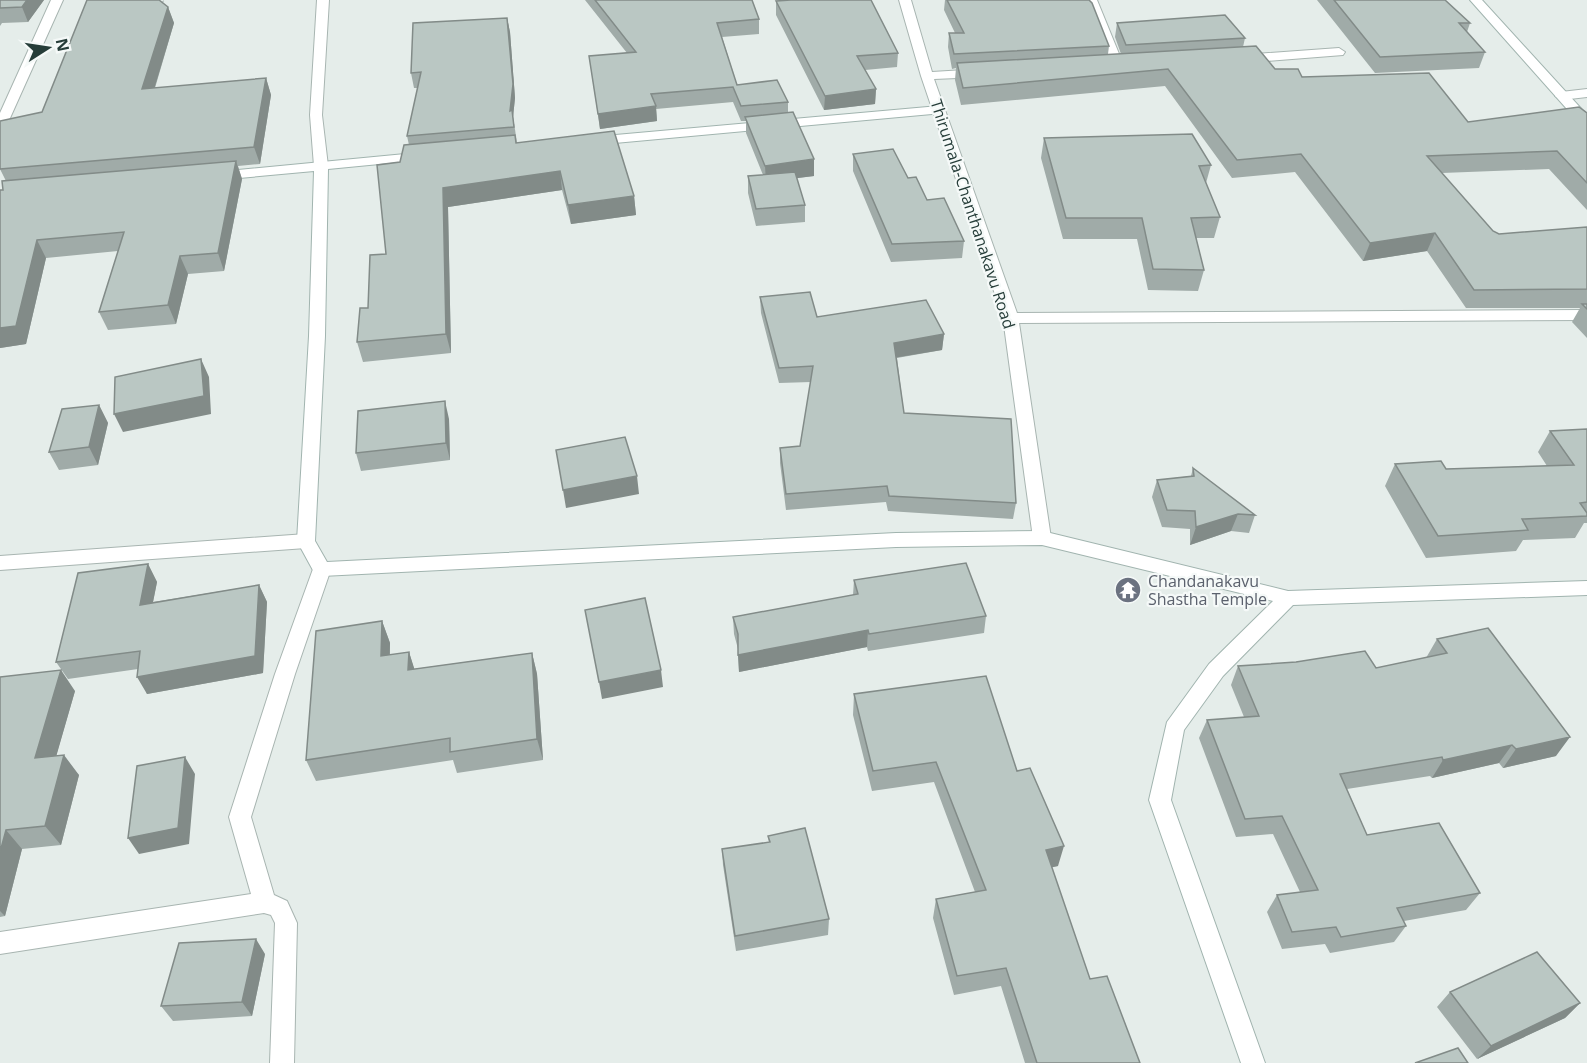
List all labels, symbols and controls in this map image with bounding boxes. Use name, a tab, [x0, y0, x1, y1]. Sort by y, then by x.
north arrow	[18, 18, 78, 78]
text: N	[51, 36, 75, 54]
street label: Thirumala-Chanthanakavu Road	[925, 97, 1021, 331]
place label: Chandanakavu Shastha Temple	[1148, 570, 1267, 610]
temple icon: Chandanakavu Shastha Temple	[1113, 575, 1143, 605]

